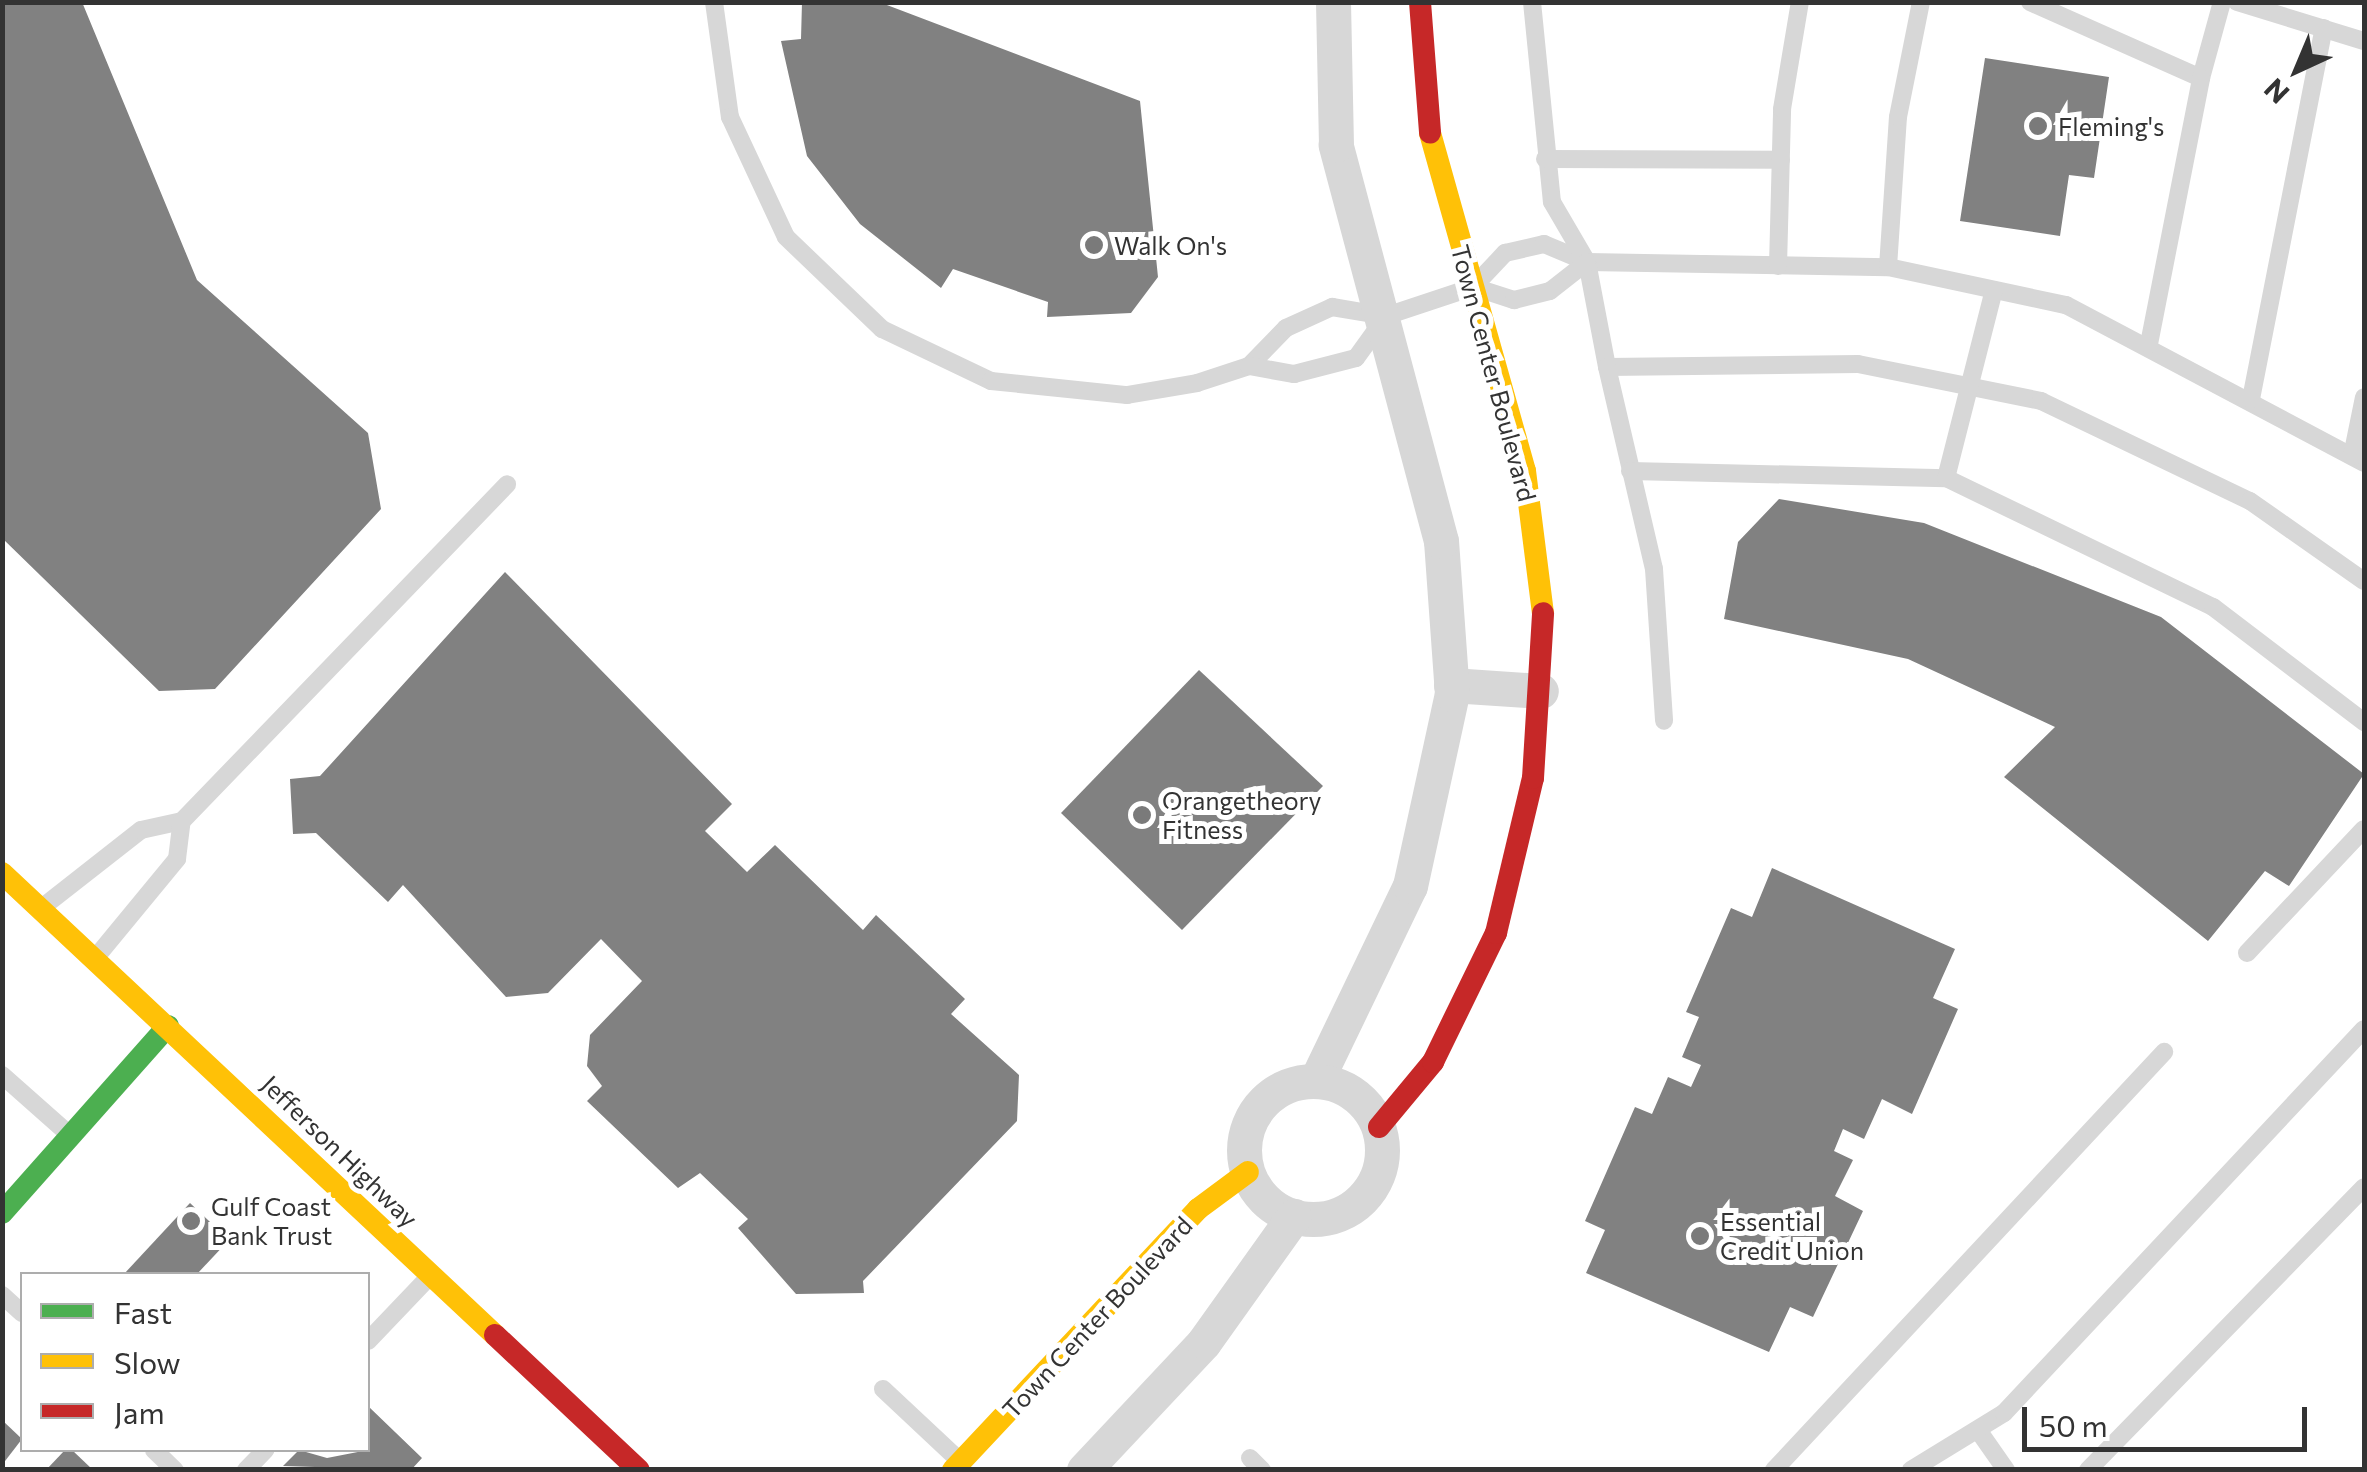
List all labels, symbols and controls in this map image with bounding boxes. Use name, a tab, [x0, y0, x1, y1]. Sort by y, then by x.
north arrow	[2247, 20, 2347, 120]
text: N	[2257, 72, 2296, 111]
place label: Fleming's	[2058, 111, 2164, 141]
marker: Fleming's	[2027, 115, 2049, 137]
place label: Walk On's	[1114, 230, 1227, 260]
marker: Walk On's	[1083, 234, 1105, 256]
street label: Town Center Boulevard	[1445, 241, 1543, 505]
place label: Orangetheory Fitness	[1162, 786, 1321, 845]
marker: Orangetheory Fitness	[1131, 804, 1153, 826]
street label: Jefferson Highway	[256, 1069, 424, 1233]
place label: Gulf Coast Bank Trust	[211, 1192, 332, 1251]
place label: Essential Credit Union	[1720, 1207, 1864, 1266]
marker: Gulf Coast Bank Trust	[180, 1210, 202, 1232]
street label: Town Center Boulevard	[996, 1210, 1198, 1424]
marker: Essential Credit Union	[1689, 1225, 1711, 1247]
legend	[20, 1272, 370, 1452]
text: Fast	[114, 1293, 172, 1330]
text: Slow	[114, 1343, 181, 1380]
scale bar	[2027, 1387, 2312, 1449]
text: Jam	[114, 1393, 165, 1430]
text: 50 m	[2039, 1406, 2108, 1443]

